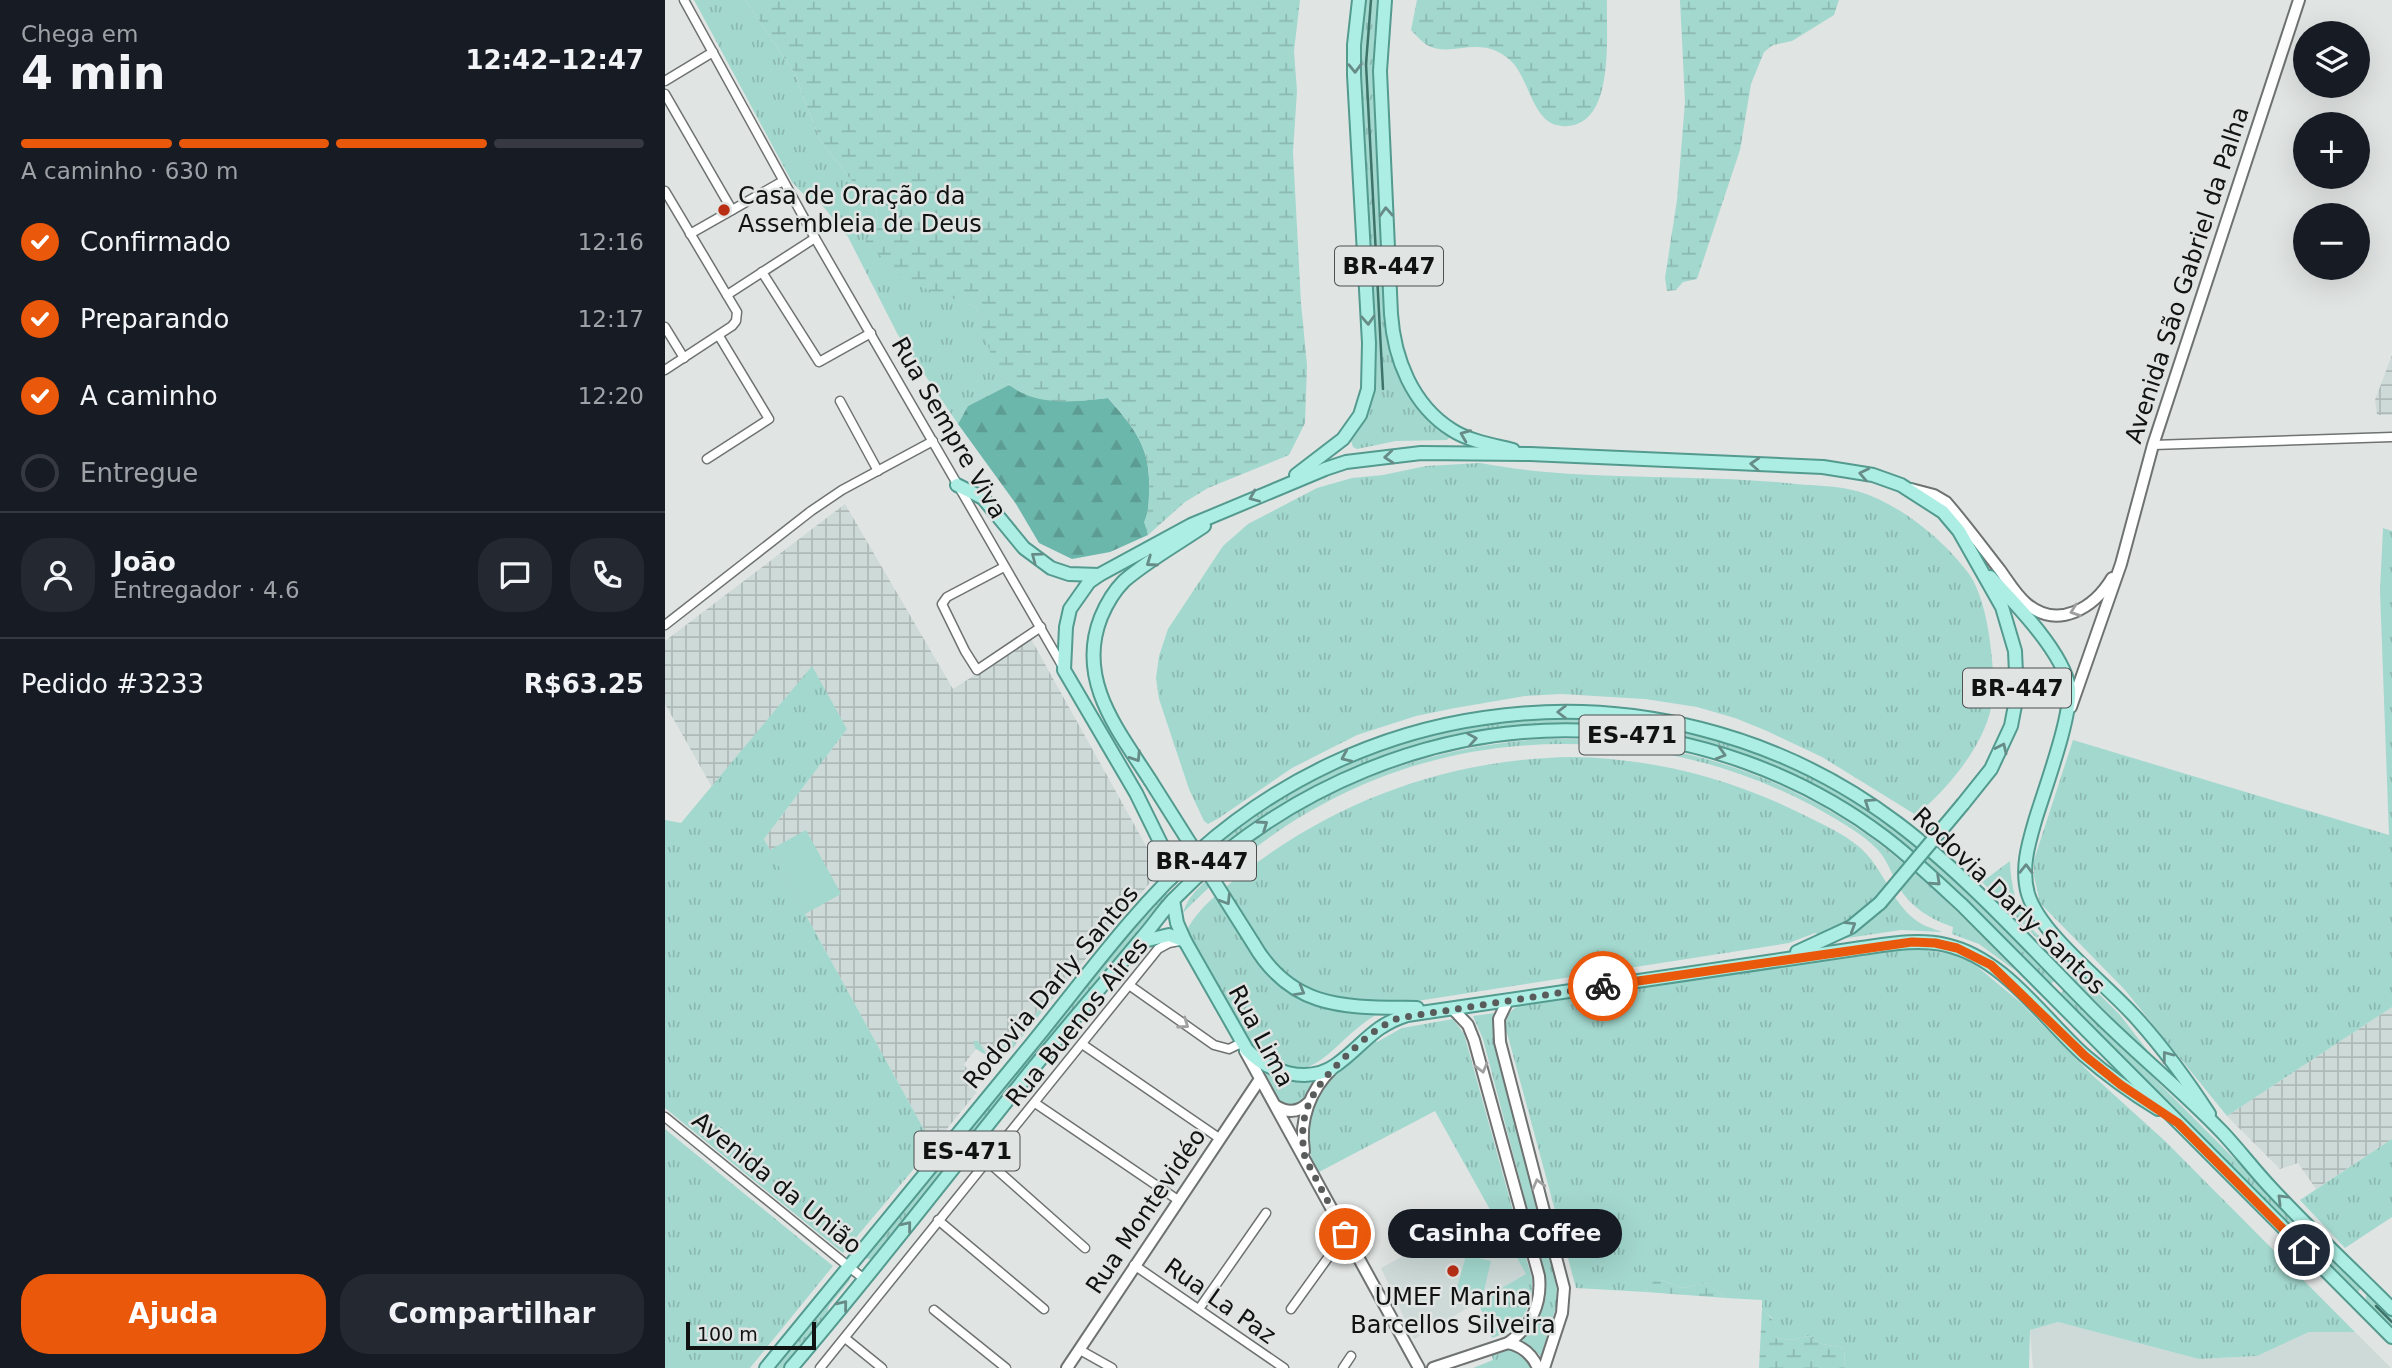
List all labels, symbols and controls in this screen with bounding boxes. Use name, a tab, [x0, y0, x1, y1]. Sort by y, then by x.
text: Chega em	[21, 21, 138, 47]
map controls	[2293, 21, 2370, 280]
button: layers	[2293, 21, 2370, 98]
text: 12:42–12:47	[465, 45, 644, 75]
text: 4 min	[21, 46, 165, 100]
one-way arrow	[1347, 63, 1362, 74]
street label: Avenida São Gabriel da Palha	[2119, 103, 2255, 447]
button: +	[2293, 112, 2370, 189]
text: A caminho · 630 m	[21, 158, 238, 184]
place label: Casa de Oração da Assembleia de Deus	[738, 182, 982, 238]
marker: Casa de Oração da Assembleia de Deus	[716, 202, 732, 218]
button: −	[2293, 203, 2370, 280]
one-way arrow	[1379, 206, 1394, 217]
icon: check	[21, 223, 59, 261]
text: Confirmado	[80, 227, 231, 257]
text: 12:16	[578, 229, 644, 255]
road number: BR-447	[1335, 246, 1443, 286]
icon: check	[21, 300, 59, 338]
text: Preparando	[80, 304, 229, 334]
text: 12:17	[578, 306, 644, 332]
one-way arrow	[1360, 314, 1375, 325]
street label: Rua Sempre Viva	[886, 332, 1012, 524]
icon: check	[21, 377, 59, 415]
text: A caminho	[80, 381, 218, 411]
text: 12:20	[578, 383, 644, 409]
one-way arrow	[1460, 430, 1472, 444]
one-way arrow	[1383, 449, 1395, 464]
one-way arrow	[1749, 457, 1760, 472]
text: Entregue	[80, 458, 198, 488]
one-way arrow	[1858, 467, 1870, 482]
one-way arrow	[1249, 489, 1262, 503]
button: person	[21, 538, 95, 612]
button: chat	[478, 538, 552, 612]
button: phone	[570, 538, 644, 612]
text: João	[113, 547, 176, 577]
one-way arrow	[1031, 553, 1043, 565]
one-way arrow	[1146, 554, 1159, 566]
text: Entregador · 4.6	[113, 577, 300, 603]
one-way arrow	[2069, 603, 2081, 617]
road number: BR-447	[1963, 668, 2071, 708]
text: Pedido #3233	[21, 669, 204, 699]
text: R$63.25	[524, 669, 644, 699]
one-way arrow	[1556, 704, 1567, 720]
road number: ES-471	[1579, 716, 1685, 754]
one-way arrow	[1466, 732, 1478, 747]
one-way arrow	[1994, 743, 2008, 755]
one-way arrow	[1715, 746, 1727, 760]
one-way arrow	[1127, 749, 1140, 762]
one-way arrow	[1341, 749, 1353, 763]
one-way arrow	[1864, 799, 1877, 812]
street label: Rodovia Darly Santos	[1907, 802, 2111, 1000]
one-way arrow	[1256, 820, 1269, 833]
road number: BR-447	[1148, 842, 1256, 880]
one-way arrow	[2018, 863, 2033, 874]
one-way arrow	[1928, 873, 1941, 885]
street label: Rodovia Darly Santos	[958, 880, 1144, 1094]
one-way arrow	[1217, 892, 1230, 905]
one-way arrow	[1844, 921, 1857, 934]
street label: Rua Buenos Aires	[1000, 932, 1154, 1112]
courier	[1568, 951, 1638, 1021]
icon: bike	[1584, 967, 1622, 1005]
street label: Rua Lima	[1223, 980, 1299, 1092]
one-way arrow	[1292, 983, 1305, 996]
one-way arrow	[1176, 1015, 1189, 1028]
one-way arrow	[2162, 1052, 2175, 1064]
one-way arrow	[1474, 1062, 1488, 1074]
street label: Avenida da União	[687, 1106, 867, 1260]
street label: Rua Montevidéo	[1080, 1123, 1212, 1299]
road number: ES-471	[915, 1132, 1019, 1170]
one-way arrow	[1532, 1178, 1546, 1190]
one-way arrow	[2277, 1195, 2290, 1208]
pin	[1315, 1204, 1375, 1264]
callout: Casinha Coffee	[1387, 1210, 1621, 1258]
icon: bag	[1326, 1215, 1364, 1253]
text: Casinha Coffee	[1409, 1220, 1601, 1246]
pin	[2274, 1220, 2334, 1280]
one-way arrow	[898, 1221, 911, 1233]
icon: home	[2285, 1231, 2323, 1269]
street label: Rua La Paz	[1159, 1252, 1281, 1350]
marker: UMEF Marina Barcellos Silveira	[1445, 1263, 1461, 1279]
button: Ajuda	[21, 1274, 326, 1354]
button: Compartilhar	[340, 1274, 644, 1354]
place label: UMEF Marina Barcellos Silveira	[1350, 1283, 1556, 1339]
one-way arrow	[835, 1300, 848, 1312]
scale bar	[686, 1319, 815, 1351]
text: 100 m	[697, 1323, 758, 1345]

